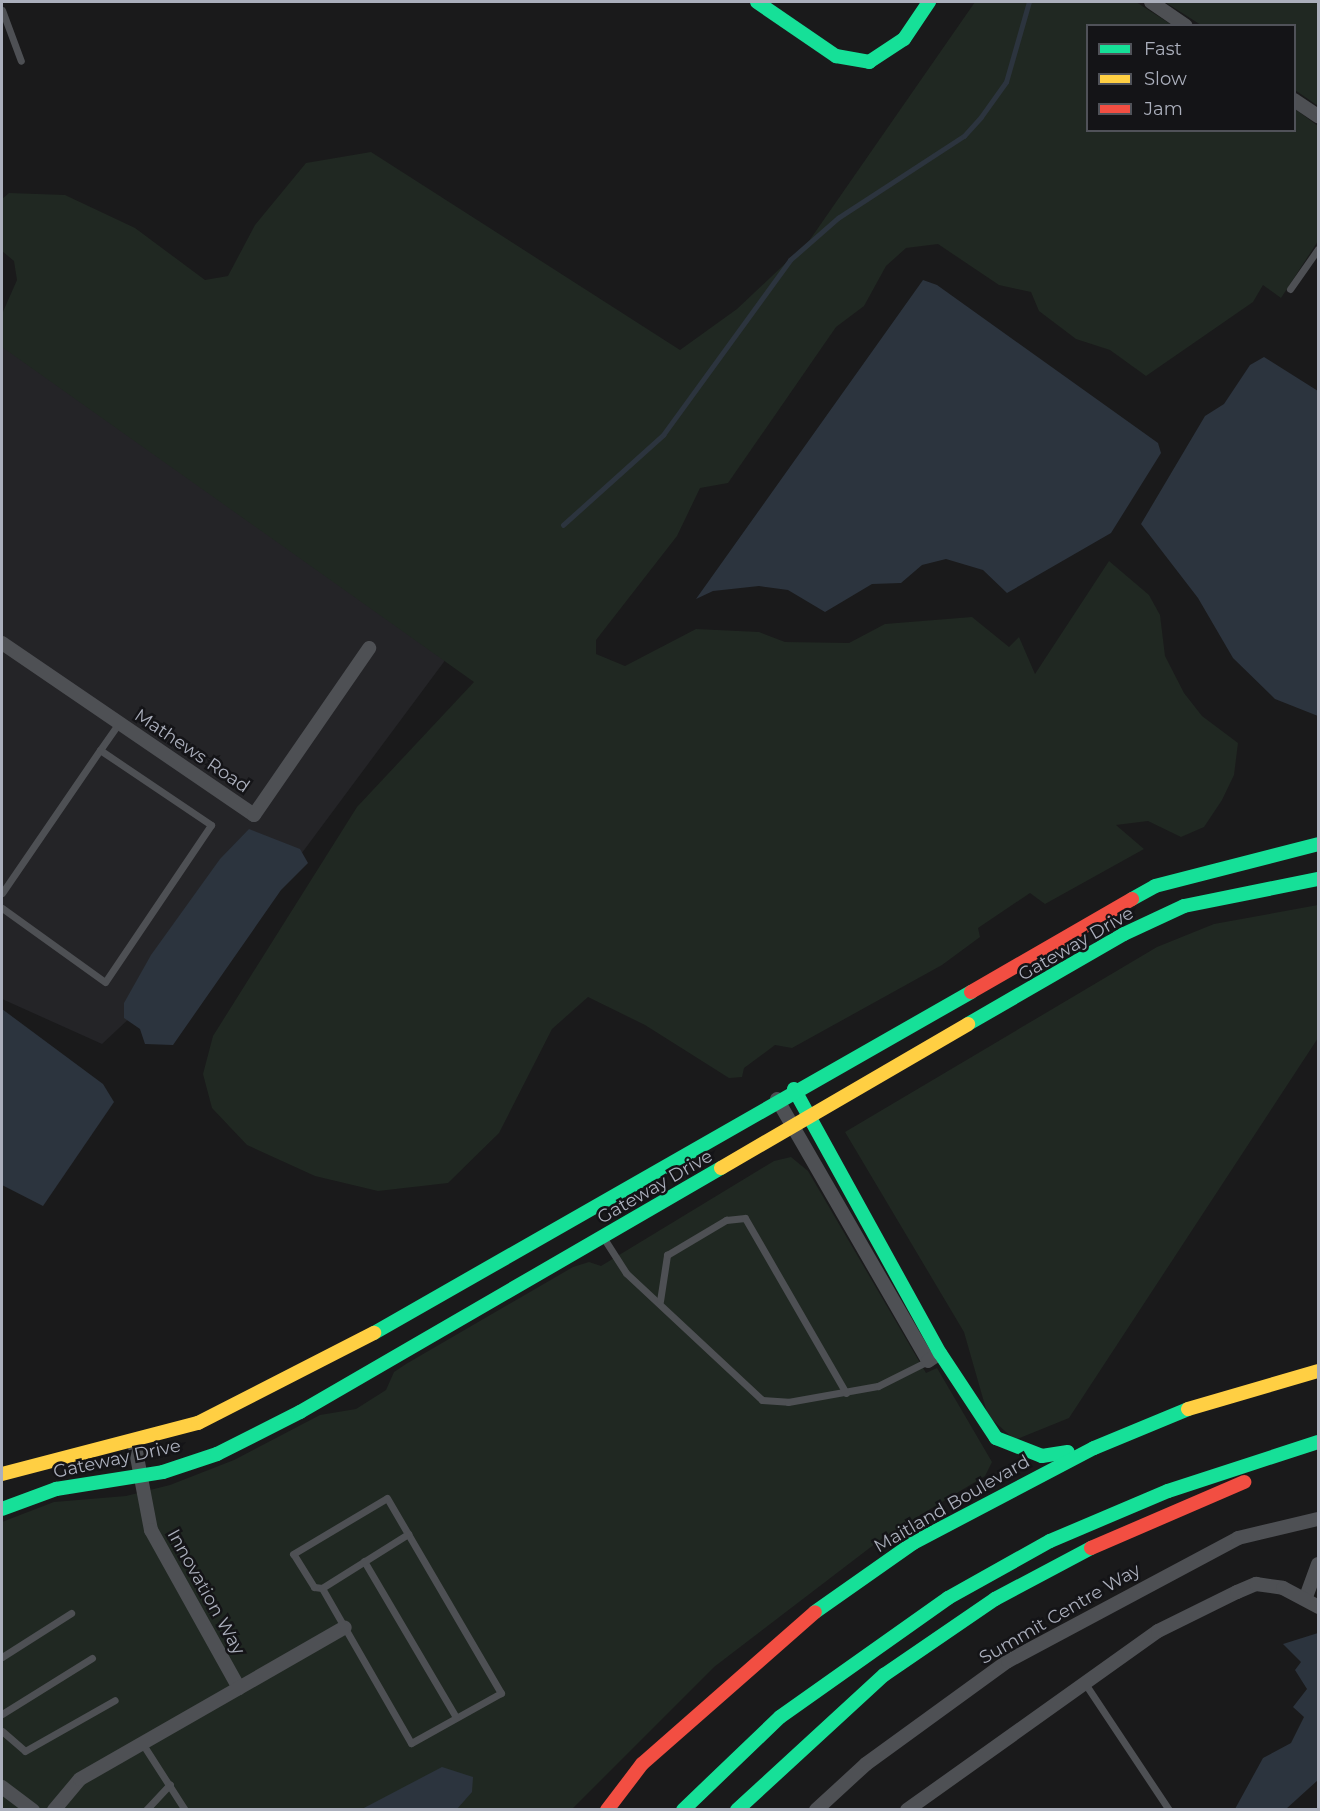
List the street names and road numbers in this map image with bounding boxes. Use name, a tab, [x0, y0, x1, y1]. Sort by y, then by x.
street label: Mathews Road	[130, 705, 254, 797]
street label: Gateway Drive	[1015, 902, 1137, 986]
street label: Gateway Drive	[594, 1145, 716, 1229]
street label: Gateway Drive	[51, 1435, 183, 1483]
street label: Maitland Boulevard	[870, 1451, 1034, 1557]
street label: Innovation Way	[163, 1525, 249, 1659]
street label: Summit Centre Way	[976, 1559, 1144, 1669]

